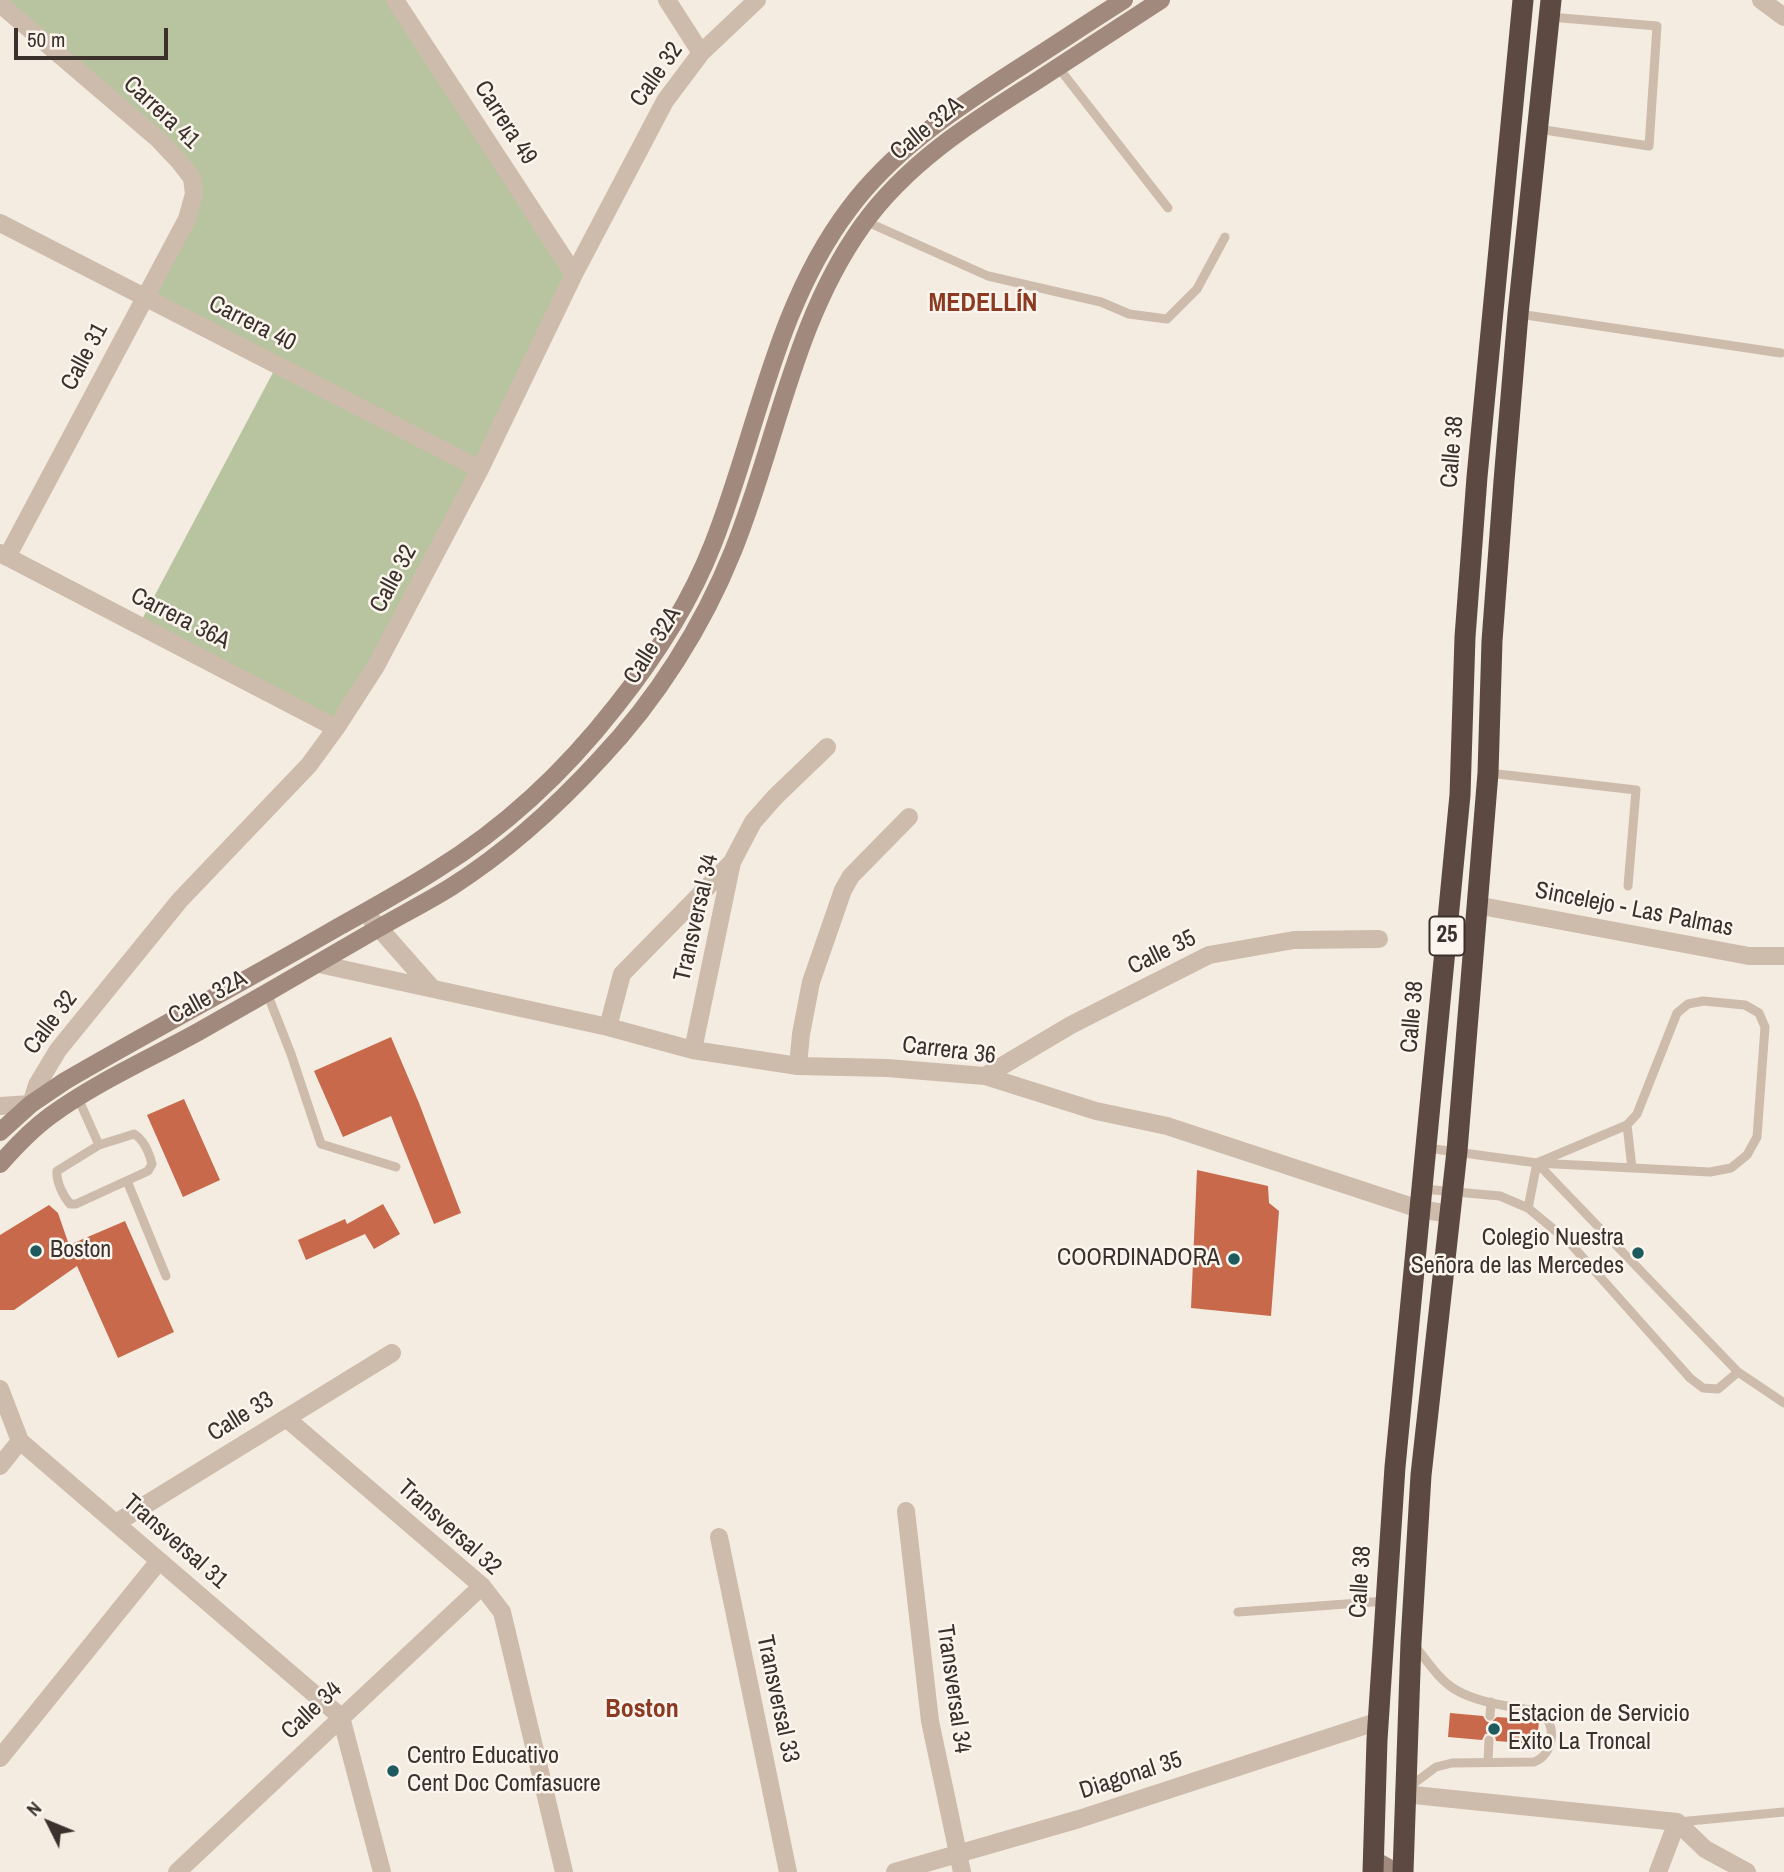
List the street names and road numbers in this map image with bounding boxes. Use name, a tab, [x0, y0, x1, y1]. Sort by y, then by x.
street label: Calle 32	[625, 37, 689, 113]
street label: Carrera 41	[117, 70, 205, 156]
street label: Carrera 49	[467, 76, 543, 170]
street label: Calle 32A	[885, 91, 969, 167]
street label: Carrera 40	[204, 290, 300, 358]
street label: Calle 31	[55, 318, 115, 396]
street label: Calle 38	[1436, 415, 1470, 489]
street label: Calle 32	[364, 540, 424, 618]
street label: Carrera 36A	[126, 582, 234, 656]
street label: Calle 32A	[618, 602, 688, 690]
street label: Transversal 34	[668, 852, 726, 984]
street label: Sincelejo - Las Palmas	[1532, 877, 1736, 943]
road number: 25	[1430, 917, 1464, 956]
street label: Calle 35	[1123, 924, 1201, 982]
street label: Calle 32A	[164, 965, 252, 1031]
street label: Calle 38	[1396, 980, 1430, 1054]
street label: Calle 32	[18, 986, 84, 1060]
street label: Carrera 36	[901, 1031, 997, 1071]
street label: Calle 33	[203, 1386, 279, 1448]
street label: Transversal 32	[391, 1474, 507, 1582]
street label: Transversal 31	[117, 1489, 233, 1595]
street label: Calle 38	[1344, 1545, 1378, 1619]
street label: Transversal 34	[930, 1623, 976, 1755]
street label: Transversal 33	[749, 1633, 805, 1765]
street label: Calle 34	[276, 1676, 348, 1746]
street label: Diagonal 35	[1076, 1746, 1186, 1806]

